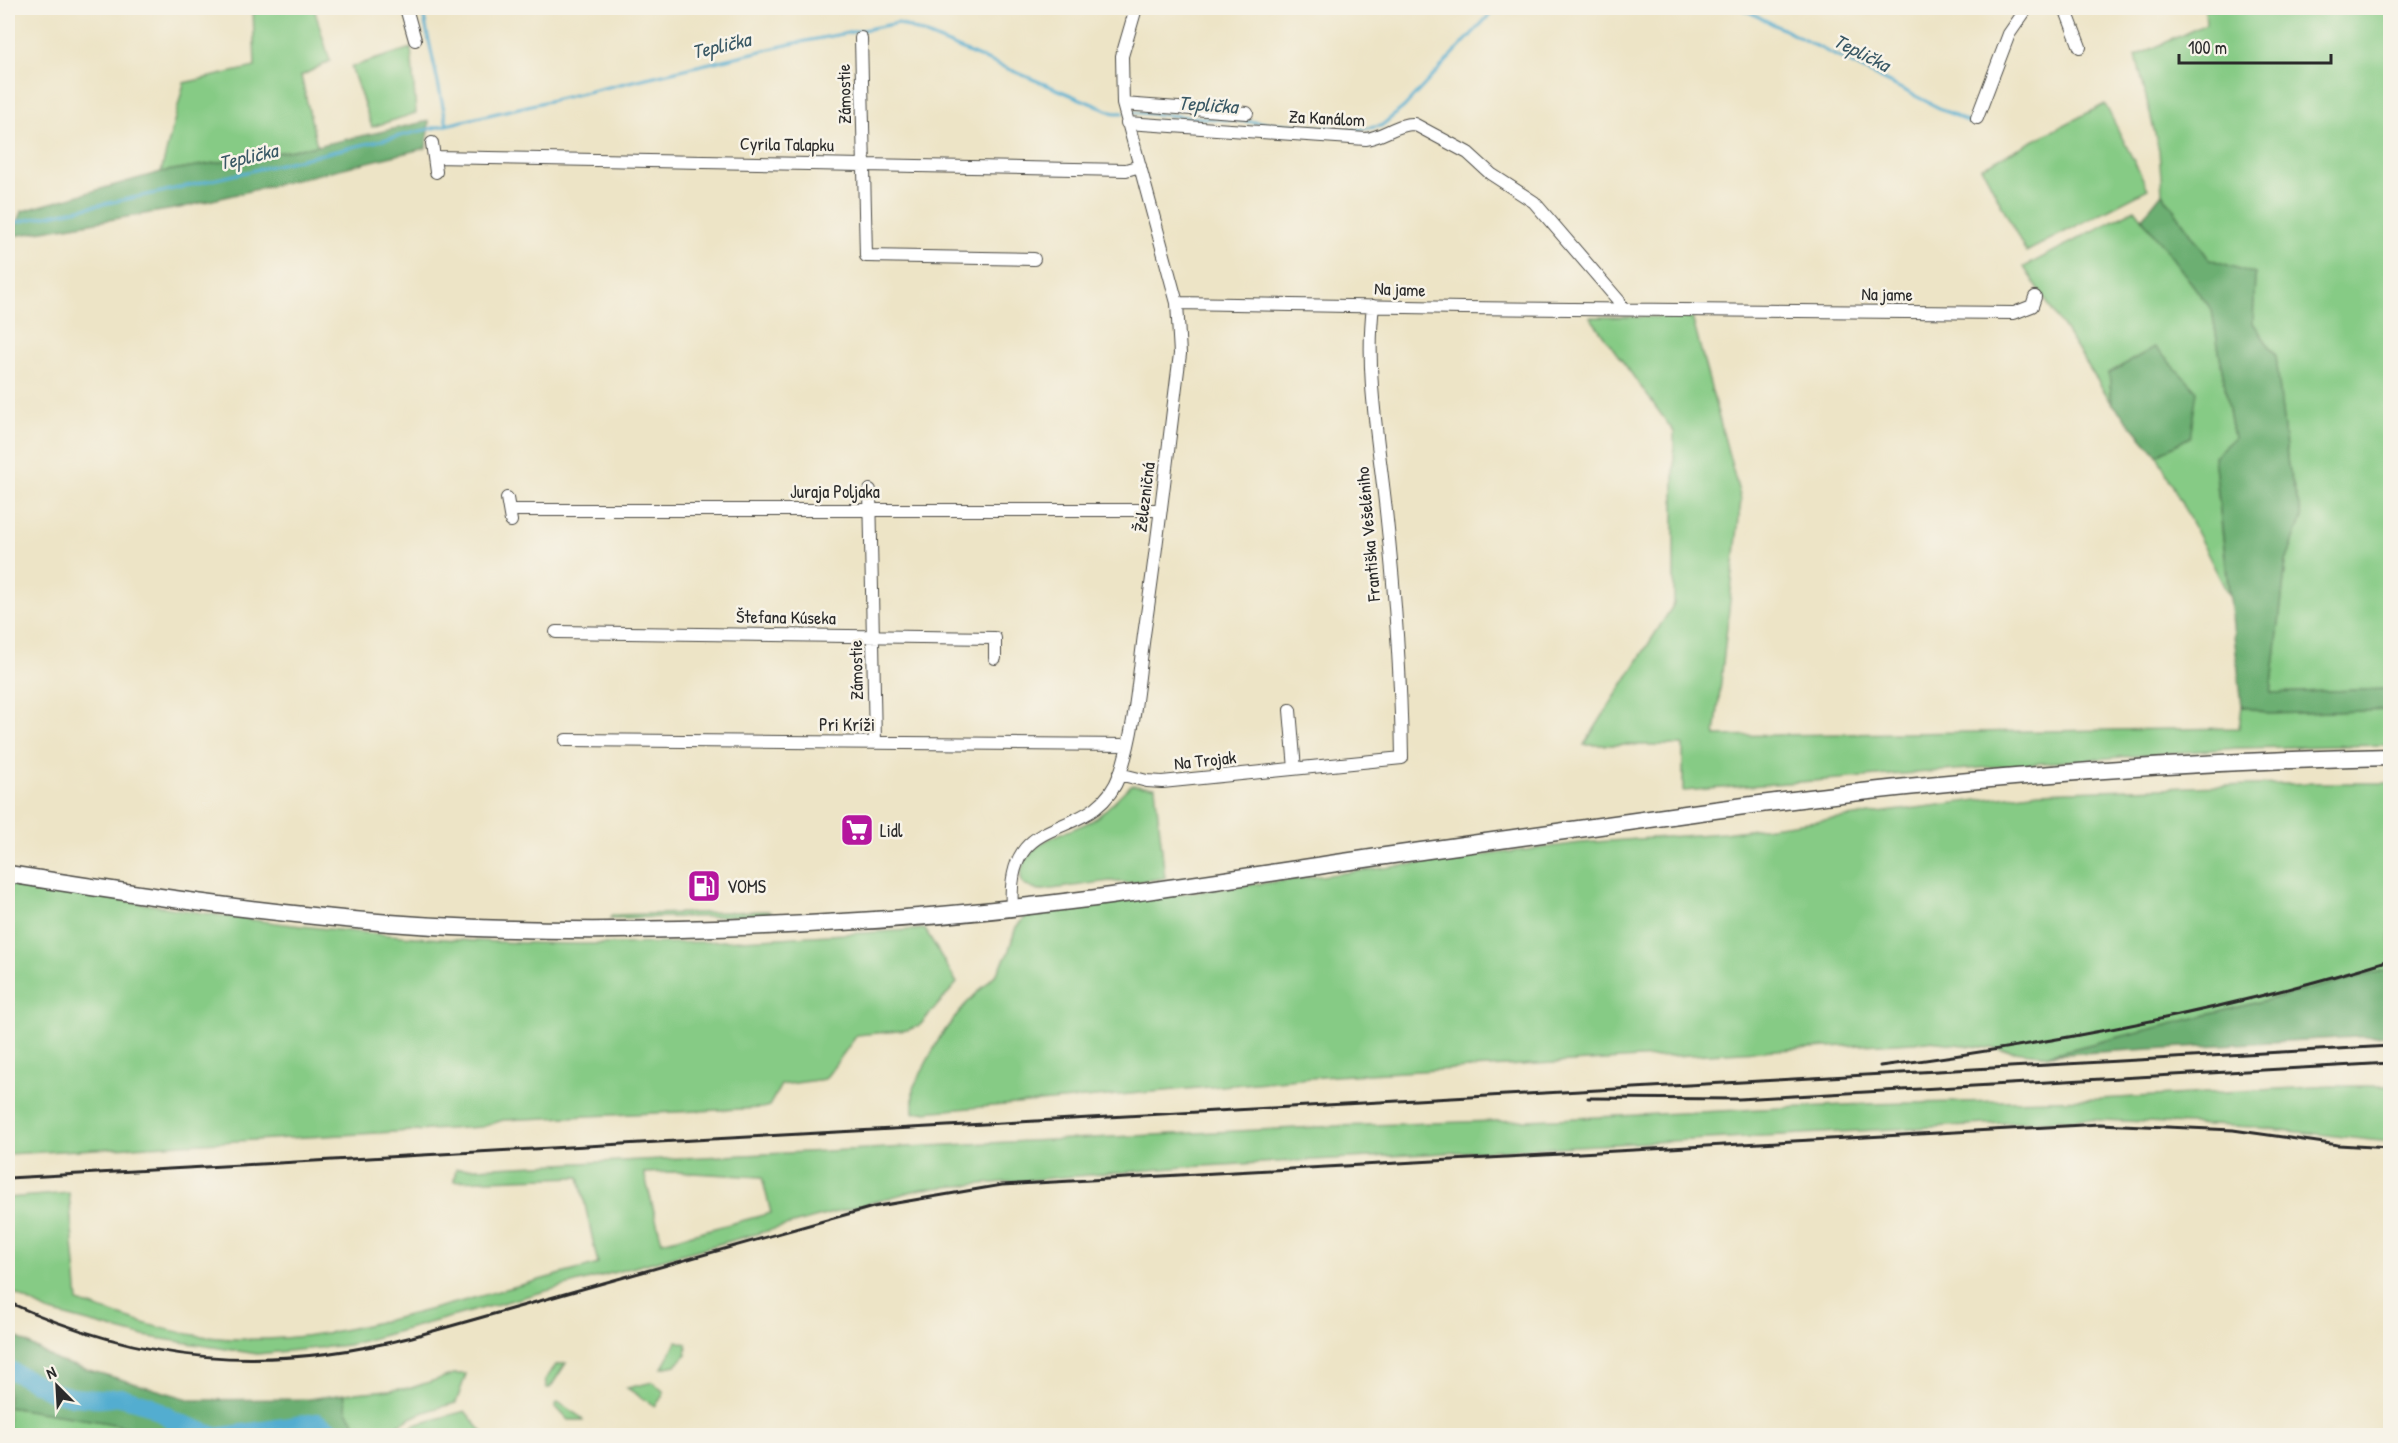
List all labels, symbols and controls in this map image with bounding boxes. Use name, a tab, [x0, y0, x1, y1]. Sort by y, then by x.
water label: Teplička	[689, 25, 755, 66]
water label: Teplička	[1829, 26, 1897, 79]
scale bar	[2179, 27, 2330, 65]
text: 100 m	[2188, 35, 2227, 60]
street label: Zámostie	[831, 64, 857, 124]
water label: Teplička	[1177, 88, 1241, 121]
street label: Za Kanálom	[1288, 104, 1366, 132]
street label: Cyrila Talapku	[740, 131, 834, 157]
water label: Teplička	[216, 136, 282, 177]
street label: Na jame	[1374, 276, 1426, 302]
street label: Na jame	[1861, 281, 1913, 307]
street label: Železničná	[1127, 461, 1161, 533]
street label: Františka Vešeléniho	[1350, 466, 1386, 603]
street label: Juraja Poljaka	[790, 479, 880, 504]
street label: Štefana Kúseka	[736, 604, 836, 630]
street label: Zámostie	[843, 640, 869, 700]
street label: Pri Kríži	[819, 712, 875, 737]
street label: Na Trojak	[1173, 744, 1238, 776]
supermarket icon: Lidl	[839, 812, 875, 848]
place label: Lidl	[880, 818, 903, 843]
fuel station icon: VOMS	[686, 868, 722, 904]
place label: VOMS	[727, 874, 766, 899]
north arrow	[27, 1356, 87, 1416]
text: N	[43, 1360, 60, 1384]

